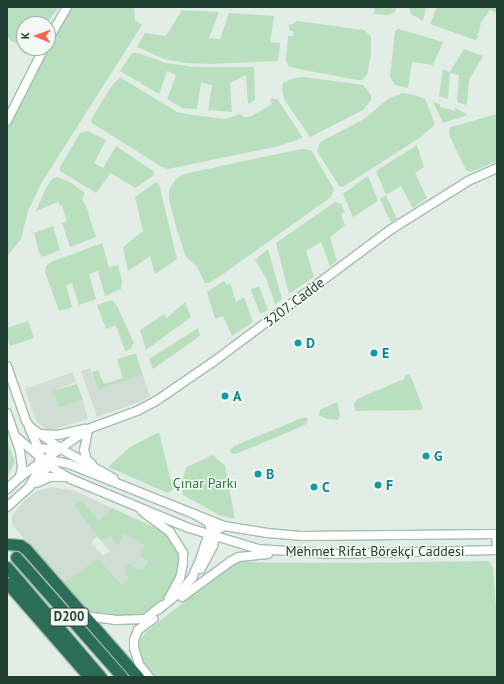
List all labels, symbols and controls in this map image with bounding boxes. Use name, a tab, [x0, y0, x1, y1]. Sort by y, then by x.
north arrow	[16, 16, 56, 56]
text: K	[18, 32, 32, 39]
street label: 3207. Cadde	[260, 273, 328, 331]
place label: D	[306, 335, 315, 351]
marker: D	[293, 338, 303, 348]
place label: E	[382, 345, 389, 361]
marker: E	[369, 348, 379, 358]
place label: A	[233, 388, 241, 404]
marker: A	[220, 391, 230, 401]
place label: G	[434, 448, 443, 464]
marker: G	[421, 451, 431, 461]
place label: B	[266, 466, 274, 482]
marker: B	[253, 469, 263, 479]
park label: Çınar Parkı	[173, 475, 237, 491]
place label: F	[386, 477, 393, 493]
place label: C	[322, 479, 330, 495]
marker: F	[373, 480, 383, 490]
marker: C	[309, 482, 319, 492]
street label: Mehmet Rifat Börekçi Caddesi	[285, 543, 465, 559]
road number: D200	[49, 606, 89, 628]

